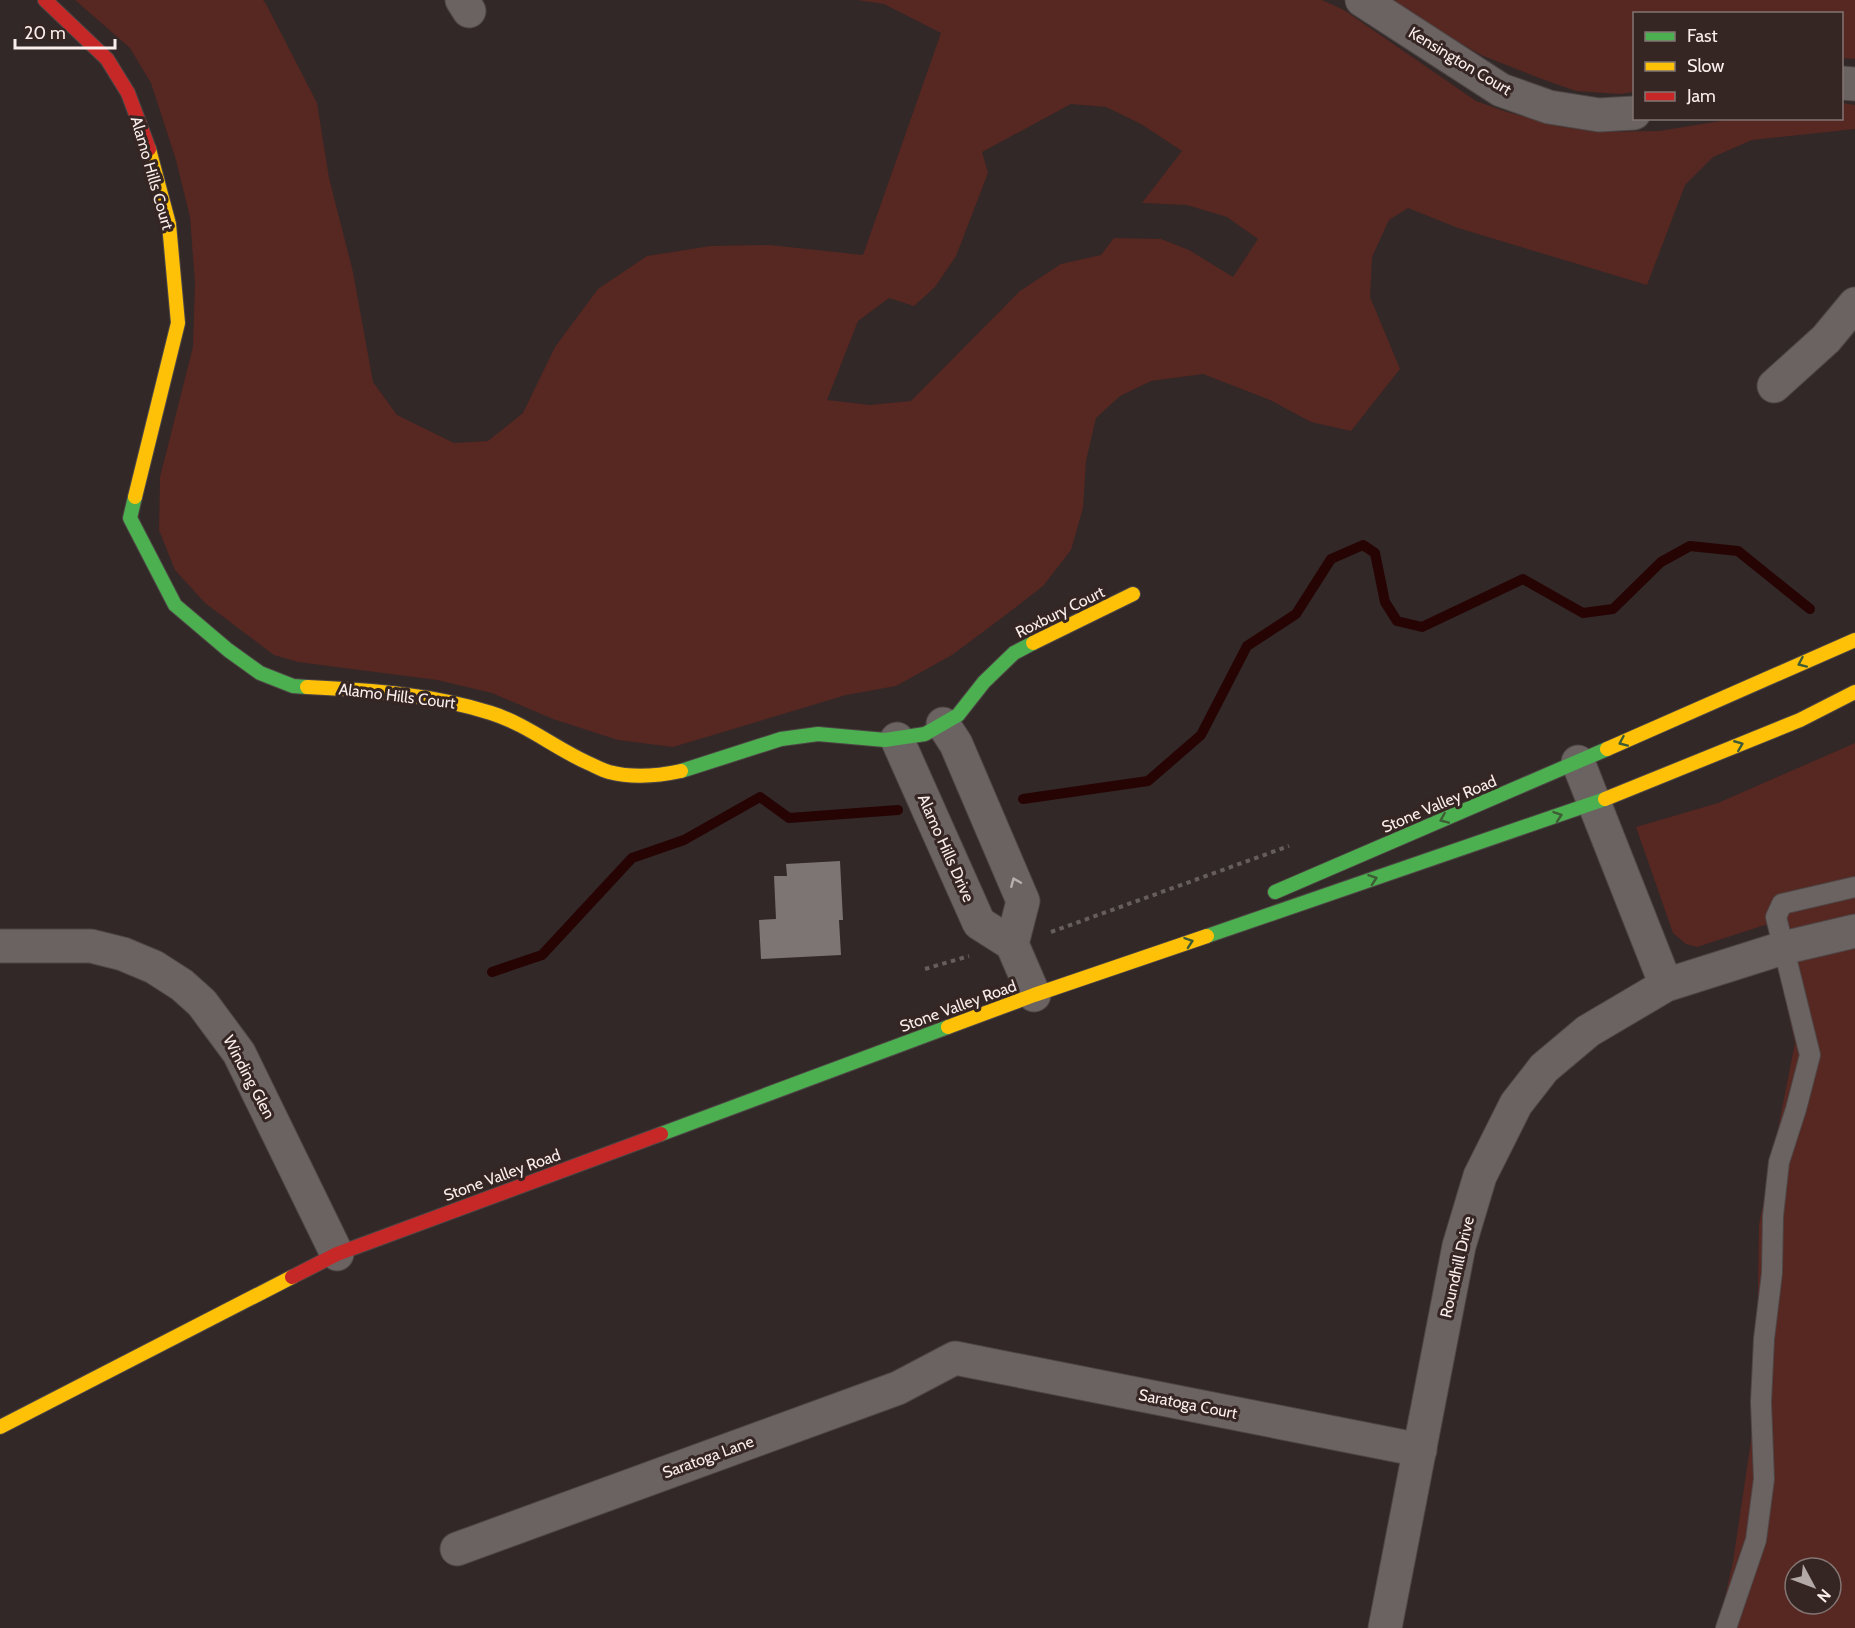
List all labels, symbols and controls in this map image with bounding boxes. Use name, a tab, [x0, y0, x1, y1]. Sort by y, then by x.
scale bar	[15, 12, 116, 50]
legend	[1633, 12, 1843, 120]
text: 20 m	[24, 22, 66, 44]
street label: Kensington Court	[1405, 23, 1515, 99]
text: Fast	[1687, 25, 1718, 47]
text: Slow	[1687, 55, 1724, 77]
text: Jam	[1686, 85, 1716, 107]
street label: Alamo Hills Court	[127, 114, 177, 233]
street label: Roxbury Court	[1012, 582, 1108, 642]
one-way arrow	[1797, 656, 1808, 668]
street label: Alamo Hills Court	[338, 679, 457, 713]
one-way arrow	[1619, 735, 1630, 747]
one-way arrow	[1733, 740, 1744, 752]
street label: Stone Valley Road	[1379, 771, 1499, 837]
street label: Alamo Hills Drive	[914, 791, 978, 905]
one-way arrow	[1552, 811, 1563, 823]
one-way arrow	[1439, 812, 1450, 824]
one-way arrow	[1367, 874, 1378, 887]
one-way arrow	[1010, 877, 1022, 888]
one-way arrow	[1183, 937, 1194, 950]
street label: Stone Valley Road	[897, 976, 1019, 1036]
street label: Winding Glen	[219, 1032, 279, 1122]
street label: Stone Valley Road	[441, 1145, 563, 1205]
street label: Roundhill Drive	[1436, 1214, 1478, 1320]
street label: Saratoga Court	[1137, 1385, 1240, 1423]
street label: Saratoga Lane	[660, 1432, 756, 1482]
north arrow	[1783, 1556, 1843, 1616]
text: N	[1813, 1585, 1835, 1606]

